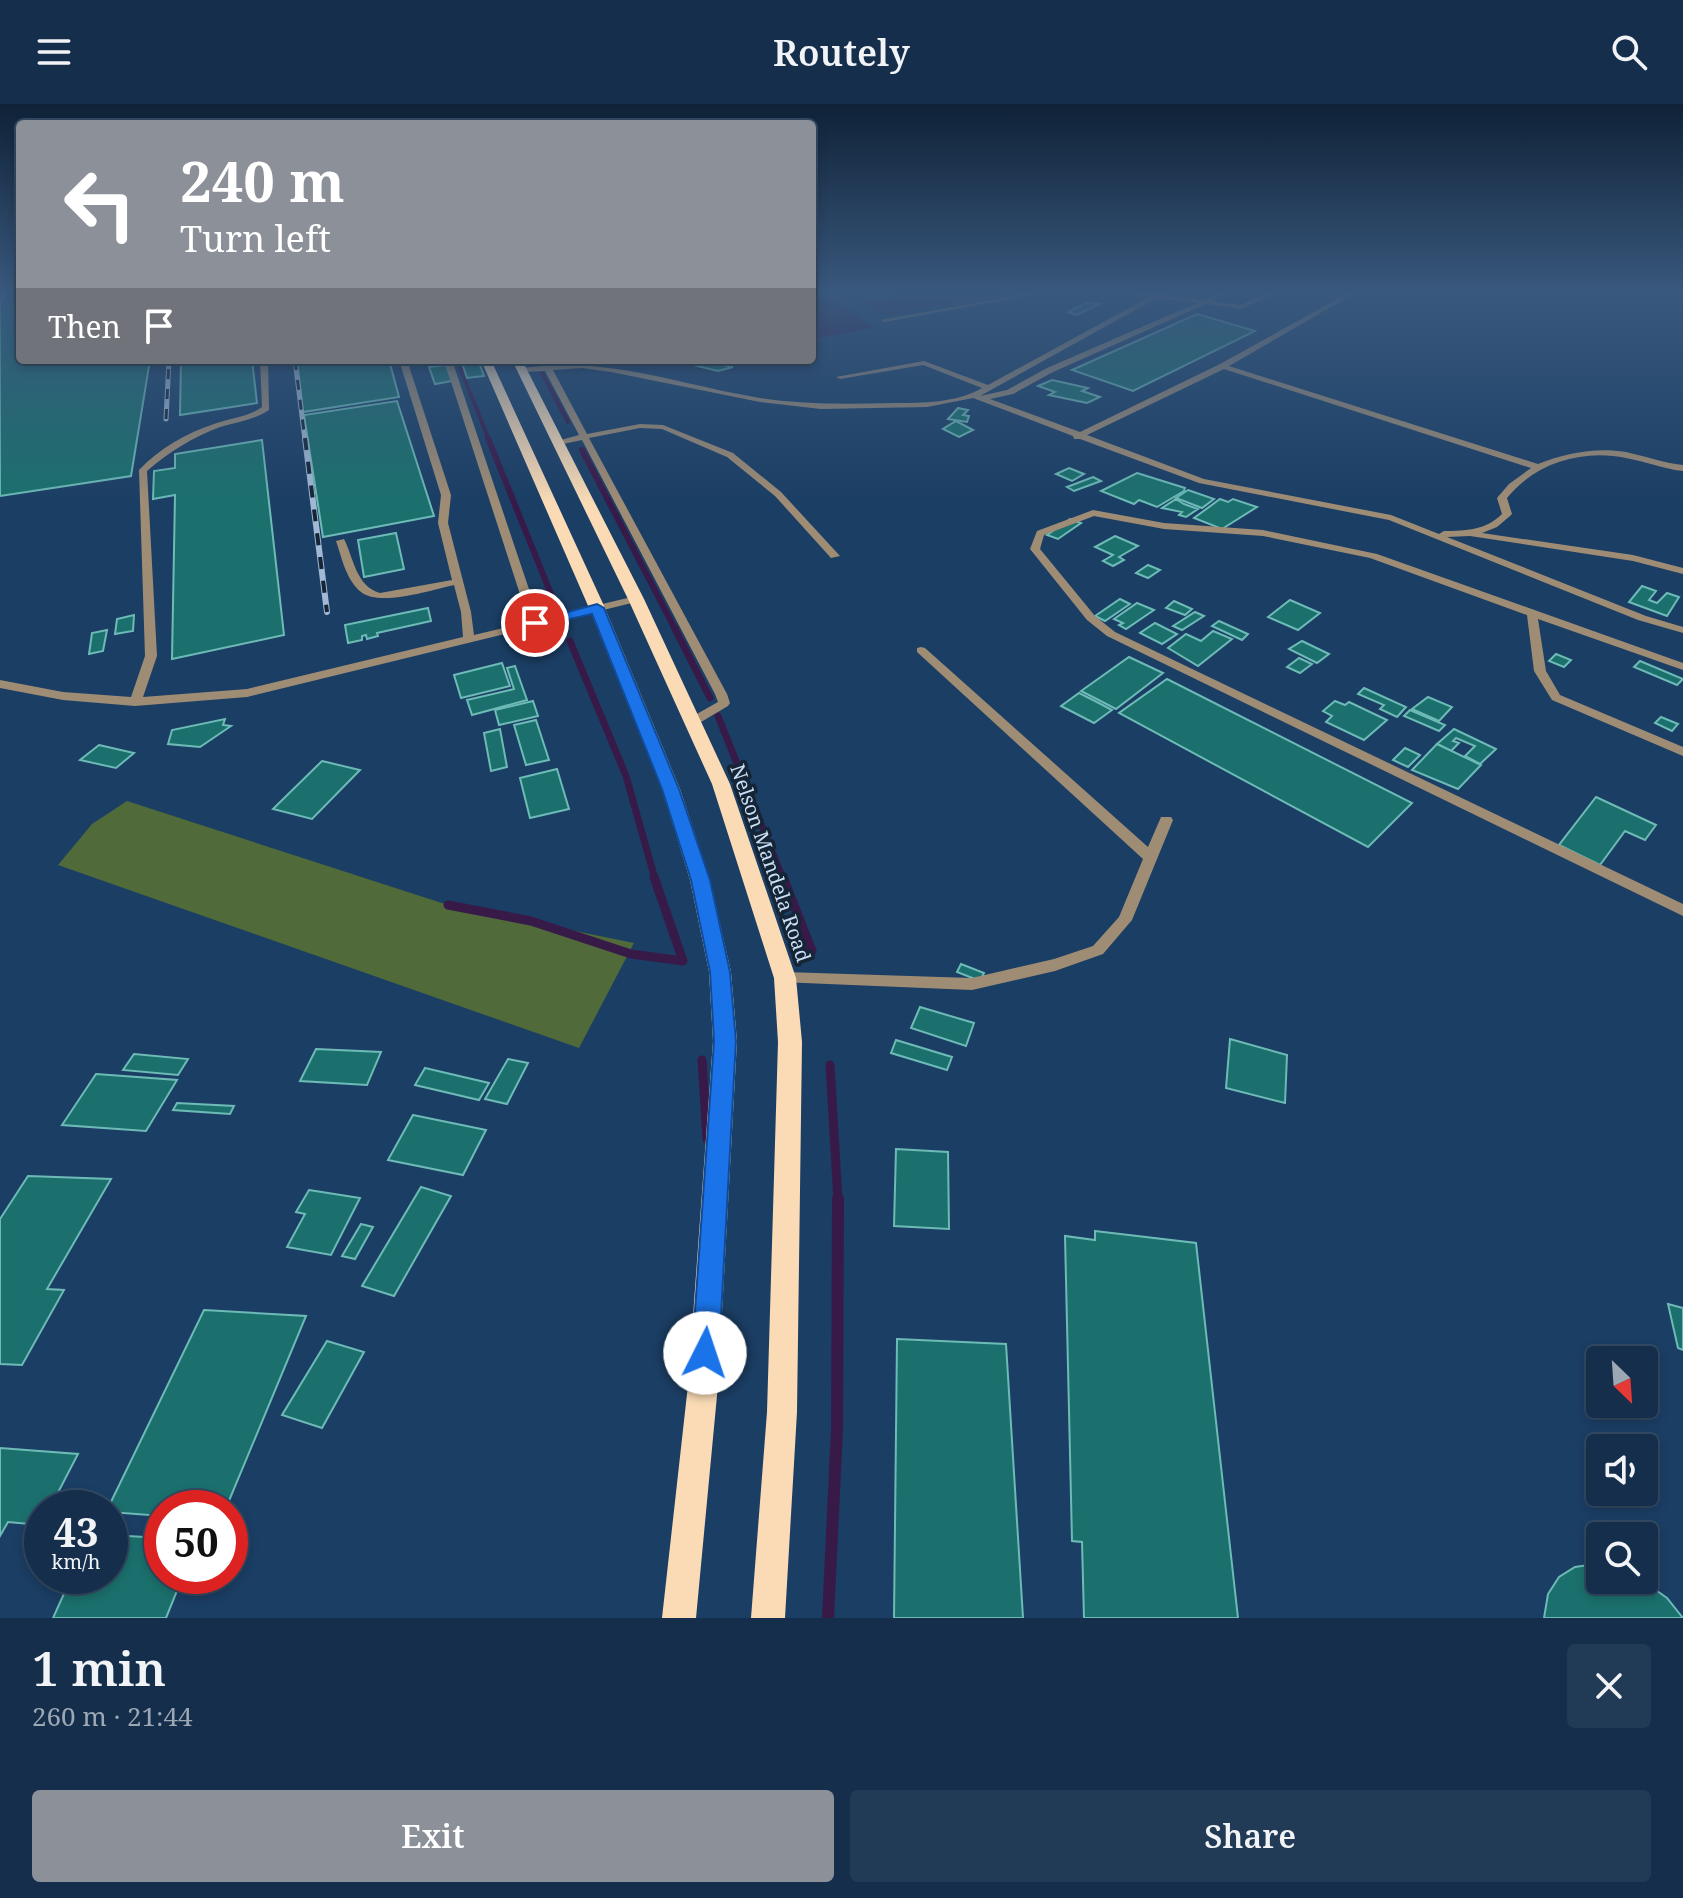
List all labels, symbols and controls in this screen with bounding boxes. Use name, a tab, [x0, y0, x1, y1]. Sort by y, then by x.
text: Routely	[773, 28, 910, 77]
icon: menu	[32, 30, 76, 74]
icon: search	[1607, 30, 1651, 74]
text: 240 m	[180, 142, 345, 218]
icon: left	[48, 152, 152, 256]
text: Turn left	[180, 214, 331, 263]
icon: arrive	[137, 304, 181, 348]
text: Then	[48, 306, 121, 347]
pin	[501, 589, 569, 657]
icon: arrive	[513, 601, 557, 645]
street label: Nelson Mandela Road	[724, 760, 818, 966]
position arrow	[663, 1311, 747, 1395]
north arrow	[1586, 1346, 1658, 1418]
map controls	[1586, 1346, 1658, 1594]
button: sound	[1586, 1434, 1658, 1506]
speed limit sign: 50	[144, 1490, 248, 1594]
text: 43	[53, 1504, 99, 1559]
button: search	[1586, 1522, 1658, 1594]
text: km/h	[51, 1548, 101, 1575]
text: 1 min	[32, 1635, 166, 1700]
button: close	[1567, 1644, 1651, 1728]
text: 260 m · 21:44	[32, 1698, 193, 1734]
button: Exit	[32, 1790, 834, 1882]
button: Share	[850, 1790, 1651, 1882]

